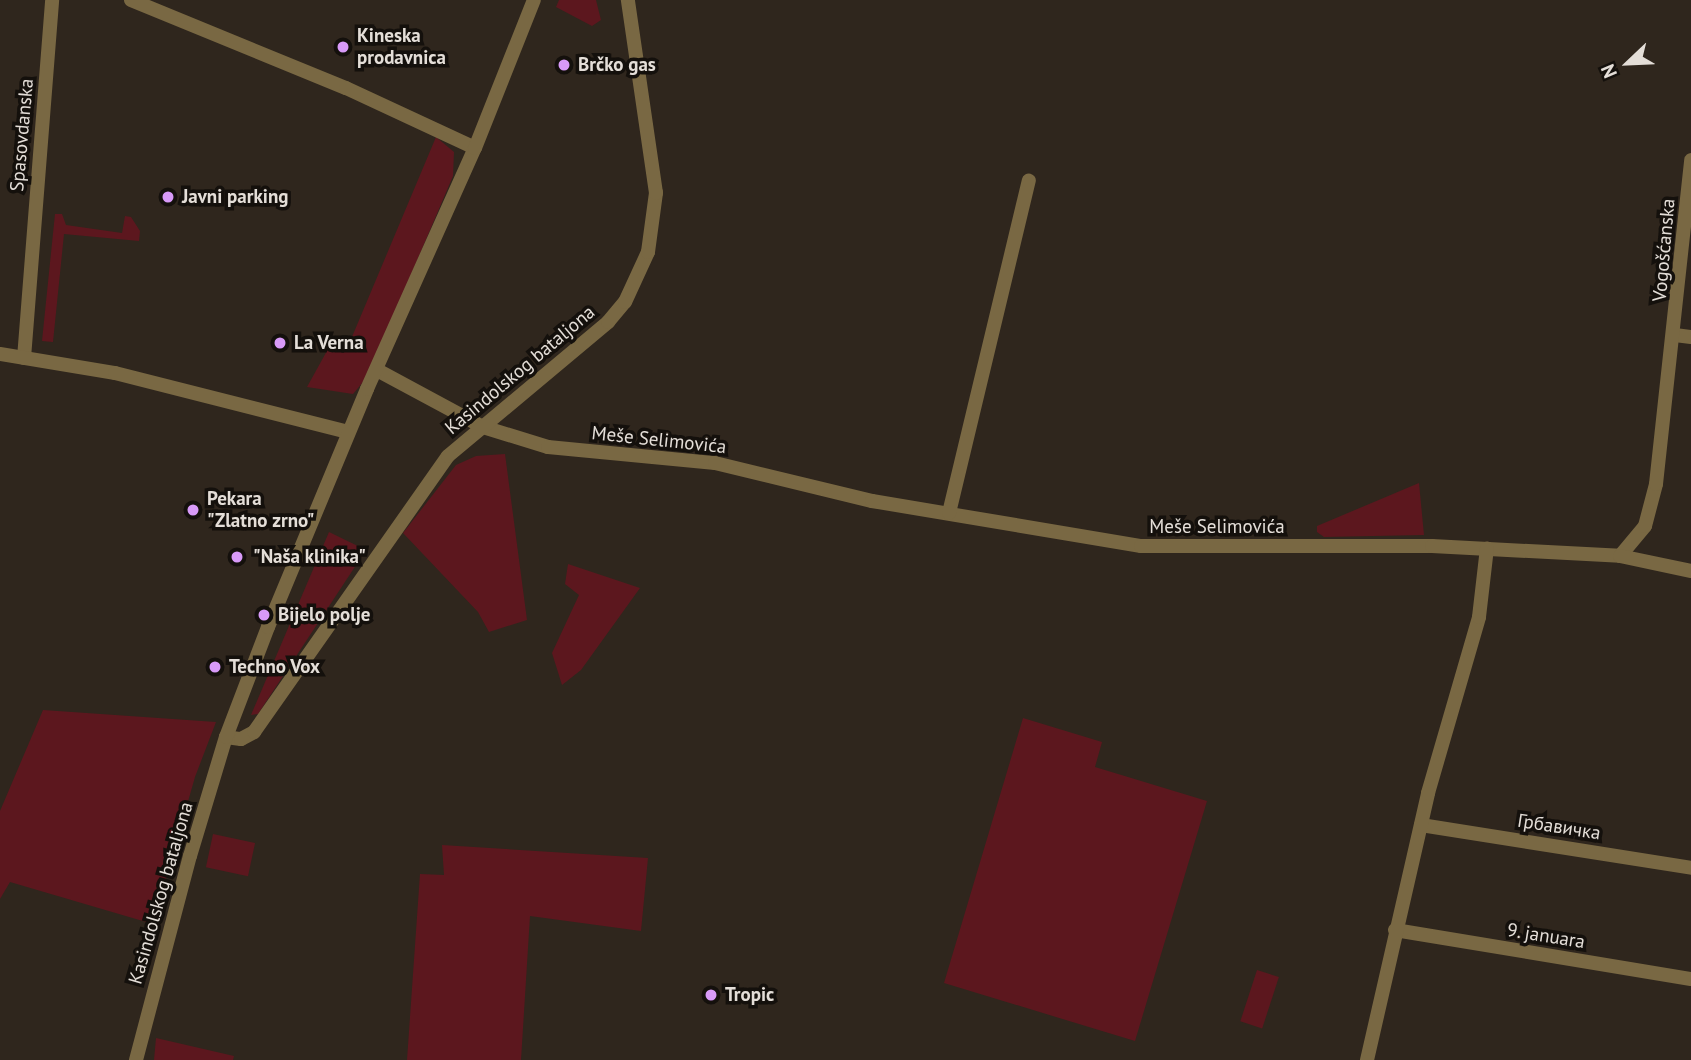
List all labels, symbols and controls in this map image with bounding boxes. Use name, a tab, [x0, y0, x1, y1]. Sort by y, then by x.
place label: Kineska prodavnica	[357, 25, 446, 69]
north arrow	[1593, 28, 1663, 98]
marker: Kineska prodavnica	[335, 39, 351, 55]
place label: Brčko gas	[578, 54, 656, 76]
marker: Brčko gas	[556, 57, 572, 73]
text: N	[1595, 61, 1622, 82]
street label: Spasovdanska	[6, 77, 38, 193]
place label: Javni parking	[182, 186, 288, 208]
marker: Javni parking	[160, 189, 176, 205]
street label: Vogošćanska	[1648, 198, 1680, 302]
street label: Kasindolskog bataljona	[441, 301, 599, 439]
place label: La Verna	[294, 332, 364, 354]
marker: La Verna	[272, 335, 288, 351]
street label: Meše Selimovića	[590, 422, 728, 458]
place label: Pekara "Zlatno zrno"	[207, 488, 314, 532]
marker: Pekara "Zlatno zrno"	[185, 502, 201, 518]
street label: Meše Selimovića	[1149, 516, 1285, 538]
place label: "Naša klinika"	[253, 546, 366, 568]
marker: "Naša klinika"	[227, 547, 247, 567]
place label: Bijelo polje	[278, 604, 370, 626]
marker: Bijelo polje	[256, 607, 272, 623]
place label: Techno Vox	[229, 656, 321, 678]
marker: Techno Vox	[207, 659, 223, 675]
street label: Kasindolskog bataljona	[124, 799, 198, 987]
street label: Грбавичка	[1516, 809, 1602, 845]
street label: 9. januara	[1505, 918, 1587, 954]
place label: Tropic	[725, 984, 774, 1006]
marker: Tropic	[703, 987, 719, 1003]

